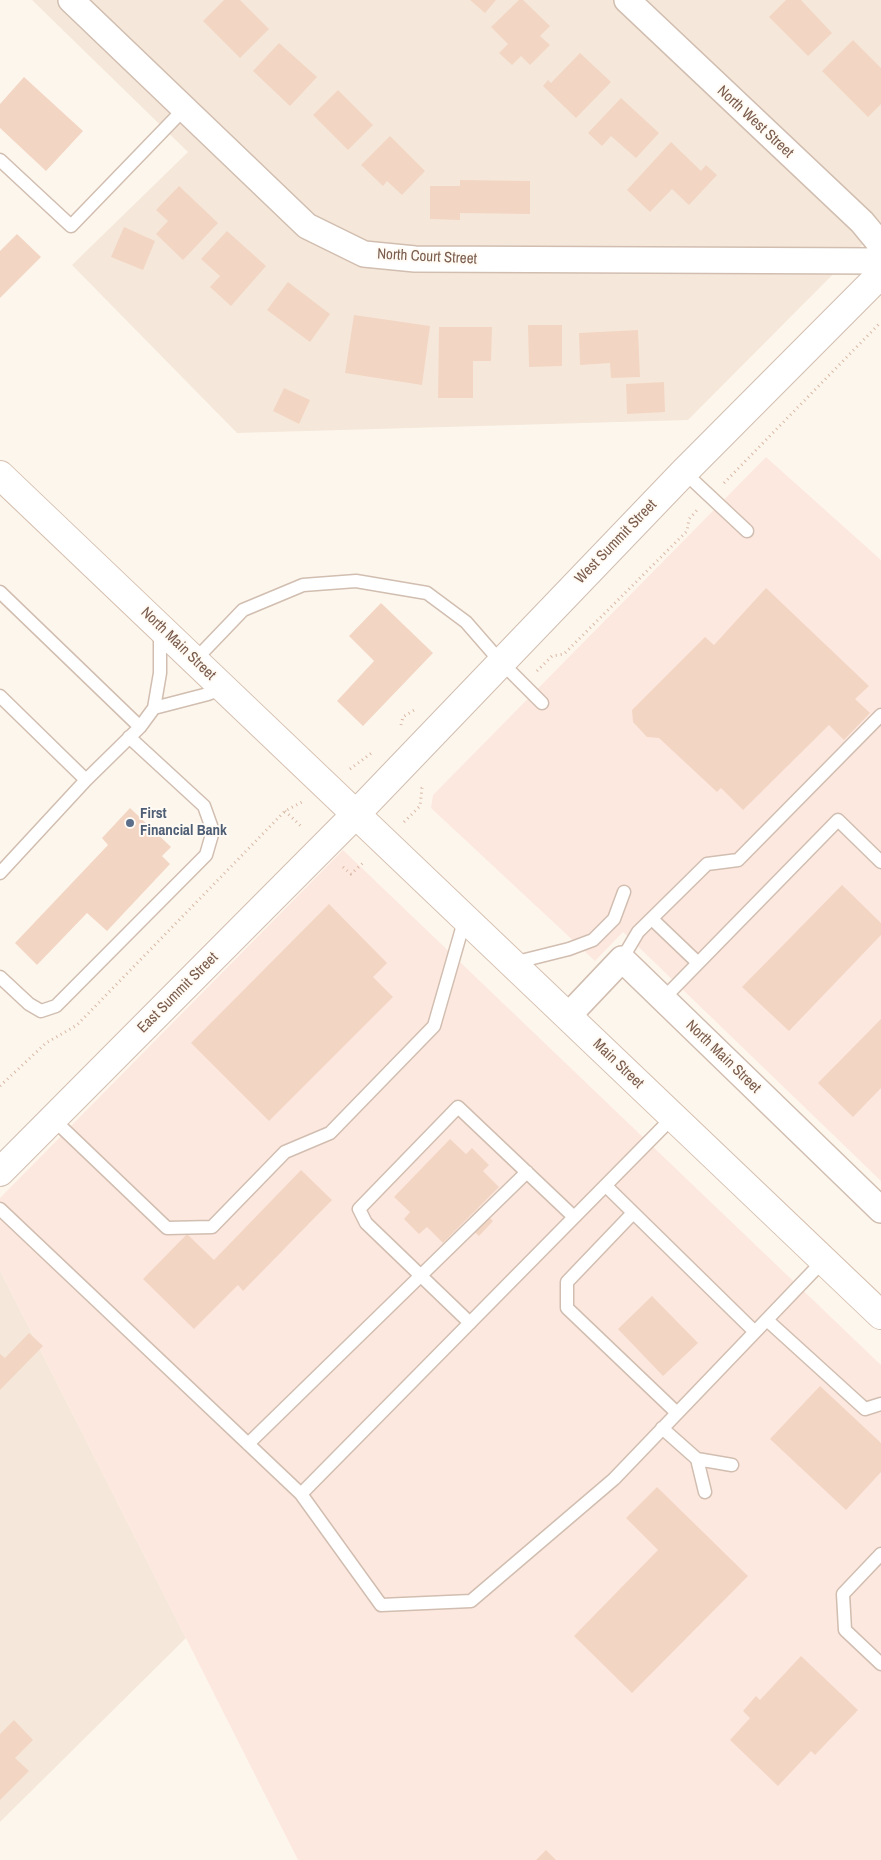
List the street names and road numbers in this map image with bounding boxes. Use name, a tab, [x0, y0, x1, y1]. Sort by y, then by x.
street label: North West Street	[713, 82, 797, 162]
street label: North Court Street	[377, 245, 477, 269]
street label: West Summit Street	[571, 496, 661, 588]
street label: North Main Street	[137, 604, 219, 684]
street label: East Summit Street	[134, 949, 222, 1037]
street label: North Main Street	[682, 1017, 764, 1097]
street label: Main Street	[589, 1035, 647, 1093]

